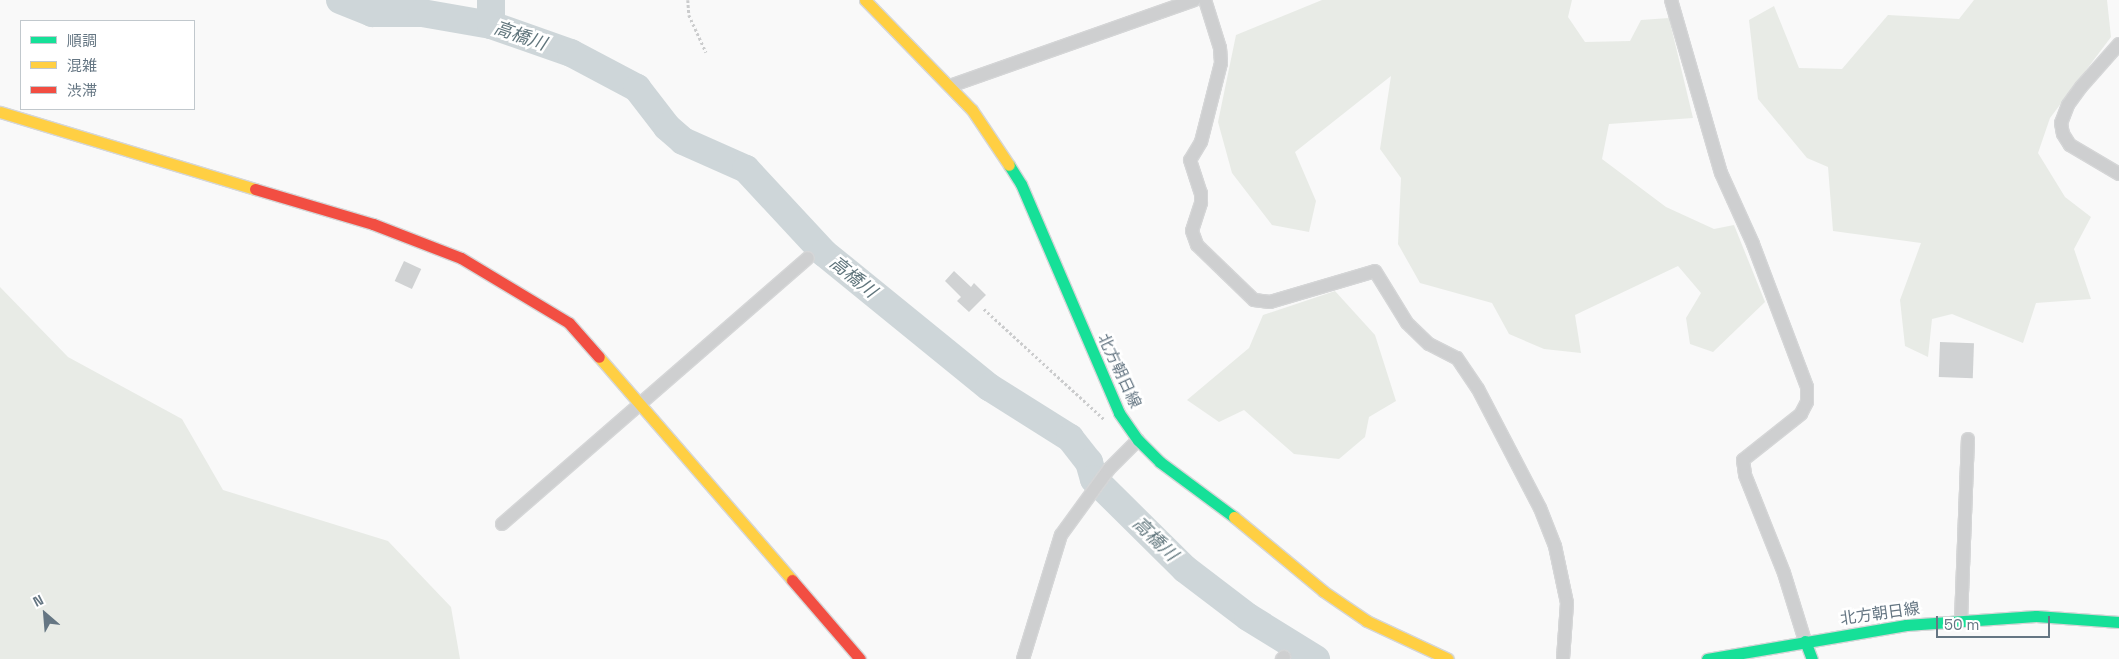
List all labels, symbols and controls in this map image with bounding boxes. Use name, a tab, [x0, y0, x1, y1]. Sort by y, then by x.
water label: 高橋川	[491, 17, 549, 55]
legend	[20, 20, 195, 110]
text: 順調	[67, 31, 97, 50]
text: 混雑	[67, 56, 97, 75]
text: 渋滞	[67, 81, 97, 100]
water label: 高橋川	[825, 252, 881, 302]
street label: 北方朝日線	[1093, 331, 1145, 411]
water label: 高橋川	[1128, 512, 1182, 566]
north arrow	[20, 589, 70, 639]
text: N	[30, 590, 46, 611]
street label: 北方朝日線	[1839, 599, 1921, 629]
scale bar	[1939, 606, 2053, 638]
text: 50 m	[1944, 615, 1979, 634]

